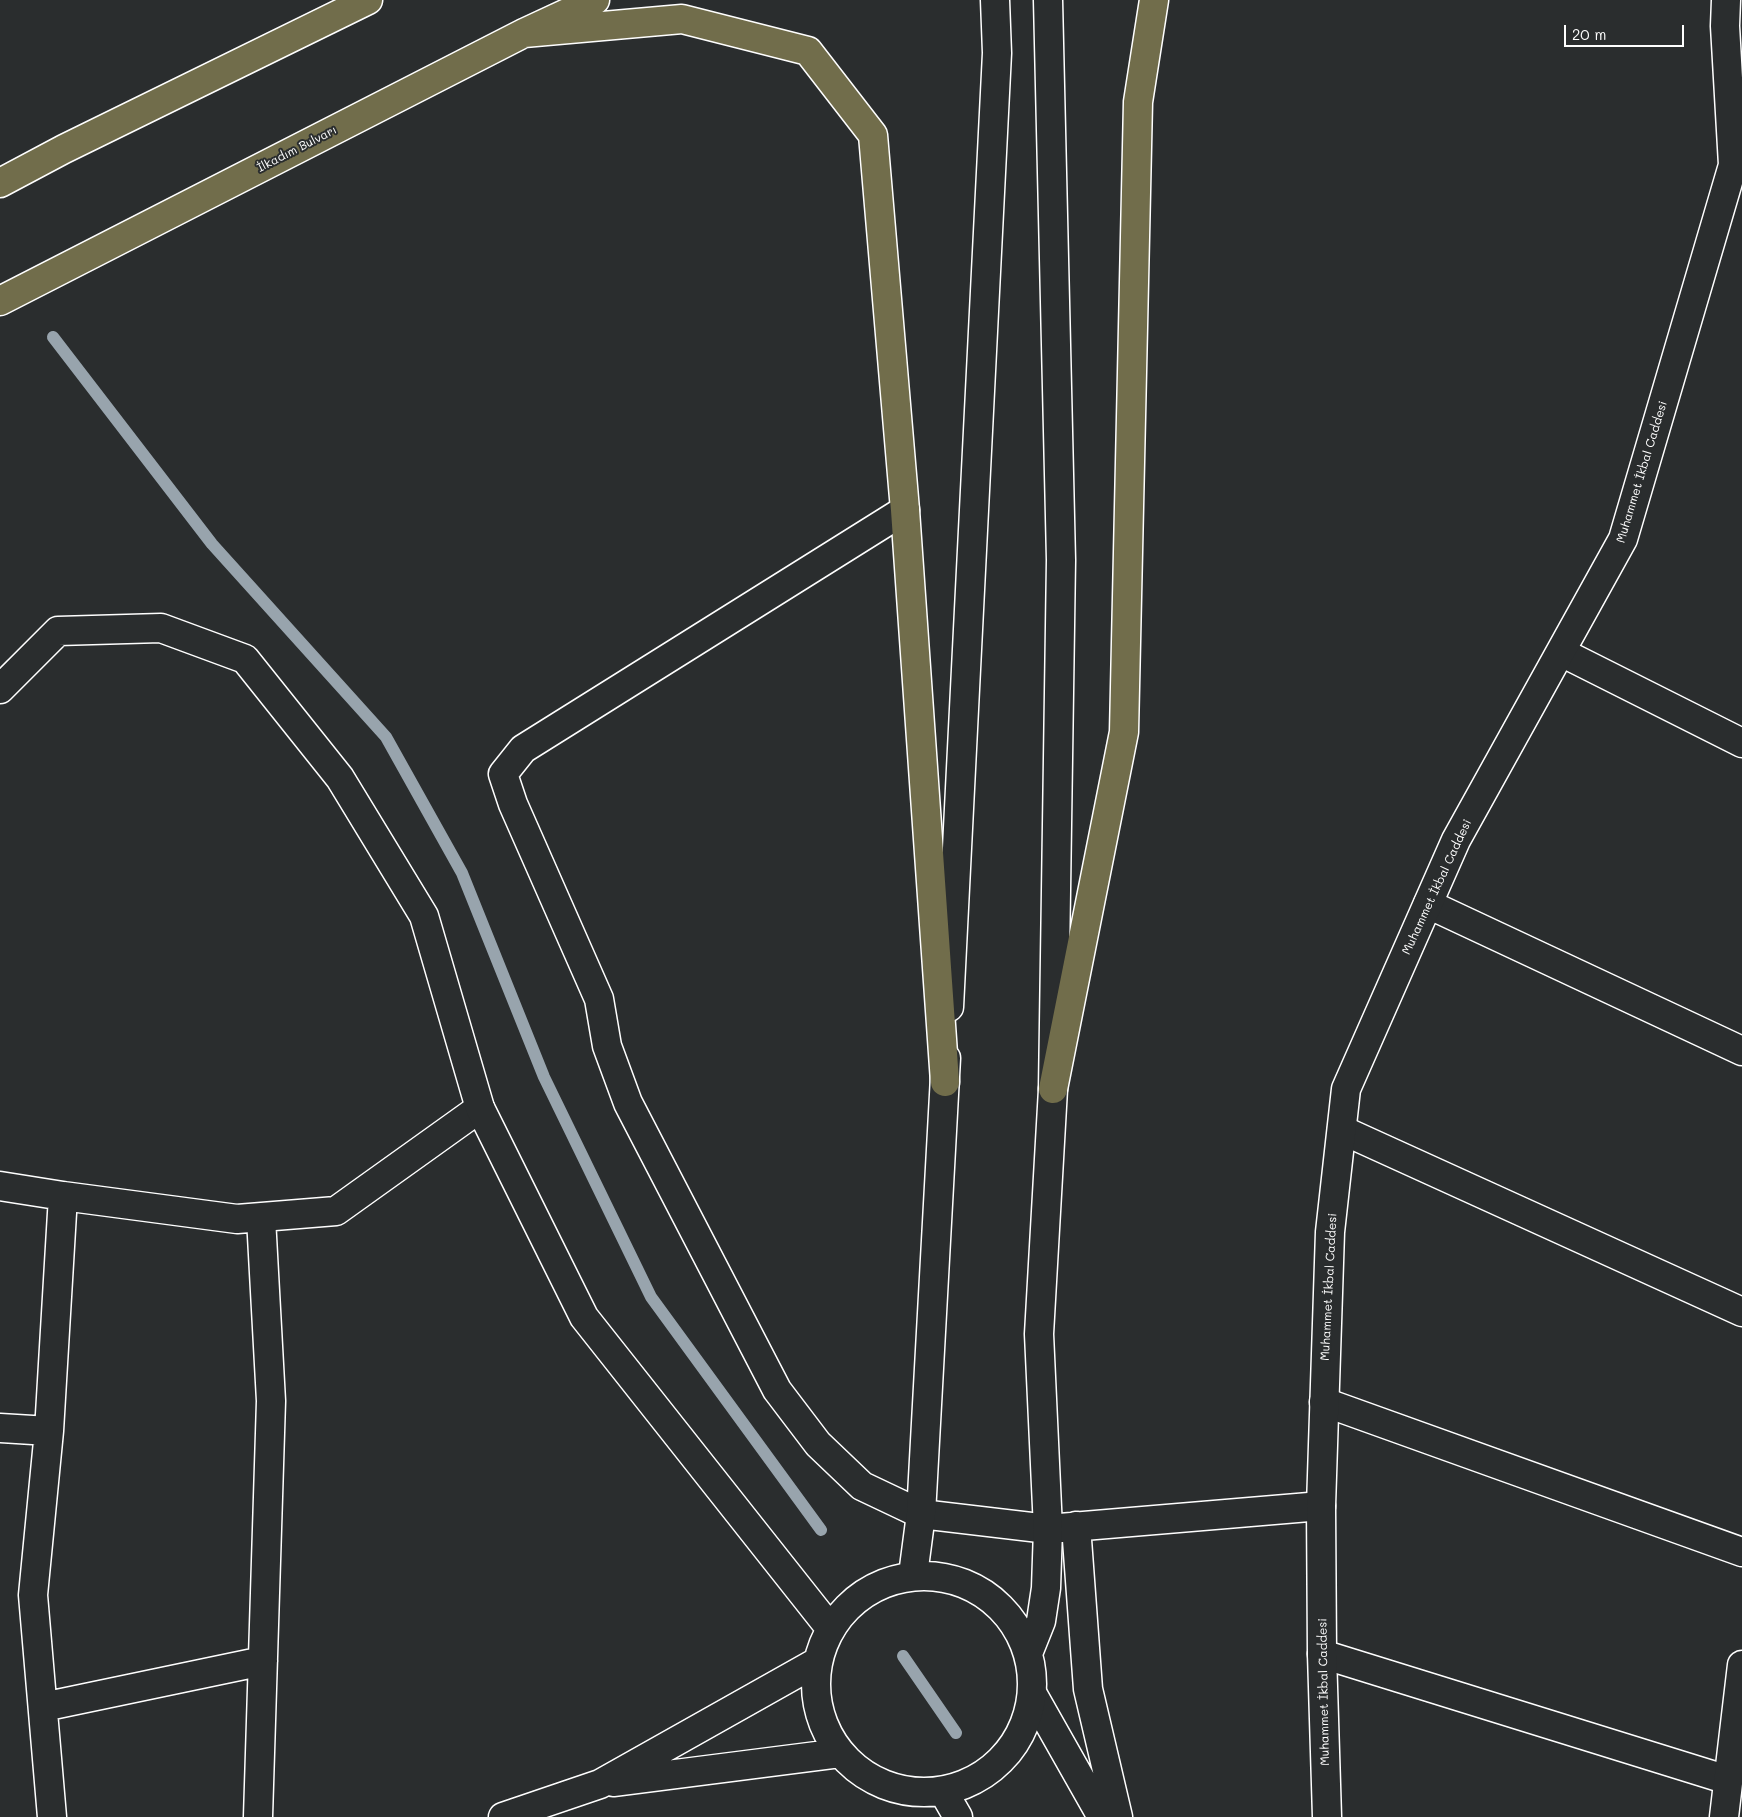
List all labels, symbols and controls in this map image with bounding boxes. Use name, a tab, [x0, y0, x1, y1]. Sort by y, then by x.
scale bar	[1567, 15, 1687, 47]
text: 20 m	[1572, 24, 1606, 44]
street label: İlkadım Bulvarı	[255, 123, 339, 175]
street label: Muhammet İkbal Caddesi	[1614, 399, 1670, 545]
street label: Muhammet İkbal Caddesi	[1399, 817, 1475, 957]
street label: Muhammet İkbal Caddesi	[1318, 1213, 1340, 1361]
street label: Muhammet İkbal Caddesi	[1316, 1618, 1332, 1766]

